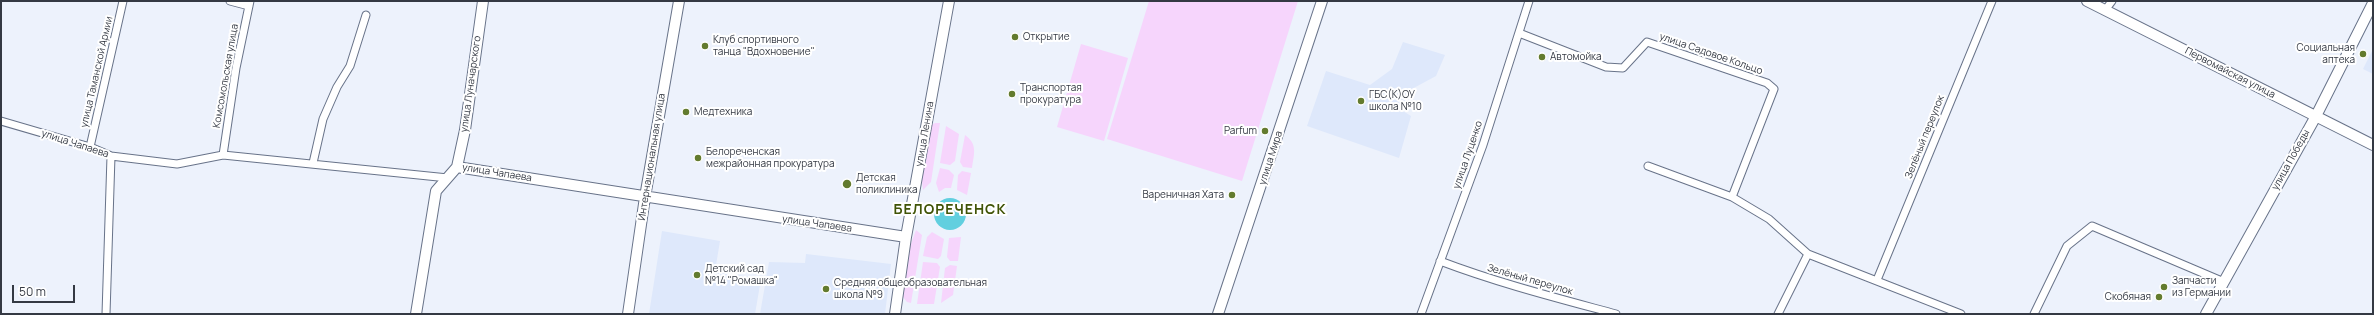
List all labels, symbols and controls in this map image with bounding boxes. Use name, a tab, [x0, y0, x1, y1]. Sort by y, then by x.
street label: улица Таманской Армии	[78, 15, 116, 129]
street label: Комсомольская улица	[211, 23, 241, 129]
place label: Открытие	[1023, 31, 1069, 43]
street label: улица Садовое Кольцо	[1658, 31, 1764, 77]
marker: Открытие	[1010, 32, 1020, 42]
place label: Клуб спортивного танца "Вдохновение"	[713, 34, 815, 58]
street label: улица Луначарского	[458, 35, 484, 133]
marker: Клуб спортивного танца "Вдохновение"	[700, 41, 710, 51]
place label: Социальная аптека	[2297, 42, 2355, 66]
street label: Первомайская улица	[2183, 45, 2277, 101]
marker: Социальная аптека	[2358, 49, 2368, 59]
place label: Автомойка	[1550, 51, 1602, 63]
marker: Автомойка	[1537, 52, 1547, 62]
place label: Транспортая прокуратура	[1020, 82, 1082, 106]
marker: Транспортая прокуратура	[1007, 89, 1017, 99]
place label: ГБС(К)ОУ школа №10	[1369, 89, 1422, 112]
street label: Интернациональная улица	[636, 93, 668, 221]
street label: Зелёный переулок	[1903, 94, 1947, 180]
marker: ГБС(К)ОУ школа №10	[1356, 96, 1366, 106]
street label: улица Ленина	[913, 100, 937, 168]
place label: Медтехника	[694, 106, 752, 118]
marker: Медтехника	[681, 107, 691, 117]
street label: улица Луценко	[1451, 119, 1485, 191]
place label: Parfum	[1224, 125, 1257, 137]
marker: Parfum	[1260, 126, 1270, 136]
street label: улица Чапаева	[40, 127, 110, 161]
street label: улица Победы	[2269, 128, 2313, 192]
street label: улица Мира	[1257, 130, 1285, 186]
place label: Белореченская межрайонная прокуратура	[706, 146, 835, 170]
marker: Белореченская межрайонная прокуратура	[693, 153, 703, 163]
street label: улица Чапаева	[461, 162, 533, 184]
place label: Детская поликлиника	[856, 172, 917, 196]
marker: Детская поликлиника	[841, 178, 853, 190]
place label: Вареничная Хата	[1142, 189, 1224, 201]
marker: Вареничная Хата	[1227, 190, 1237, 200]
district label: БЕЛОРЕЧЕНСК	[893, 202, 1007, 218]
street label: улица Чапаева	[781, 213, 853, 235]
street label: Зелёный переулок	[1486, 262, 1574, 298]
place label: Детский сад №14 "Ромашка"	[705, 263, 778, 286]
marker: Детский сад №14 "Ромашка"	[692, 270, 702, 280]
place label: Запчасти из Германии	[2172, 275, 2231, 298]
scale bar	[14, 277, 77, 303]
place label: Средняя общеобразовательная школа №9	[834, 277, 987, 300]
marker: Запчасти из Германии	[2159, 282, 2169, 292]
text: 50 m	[19, 283, 46, 300]
marker: Средняя общеобразовательная школа №9	[821, 284, 831, 294]
place label: Скобяная	[2105, 291, 2151, 303]
marker: Скобяная	[2154, 292, 2164, 302]

